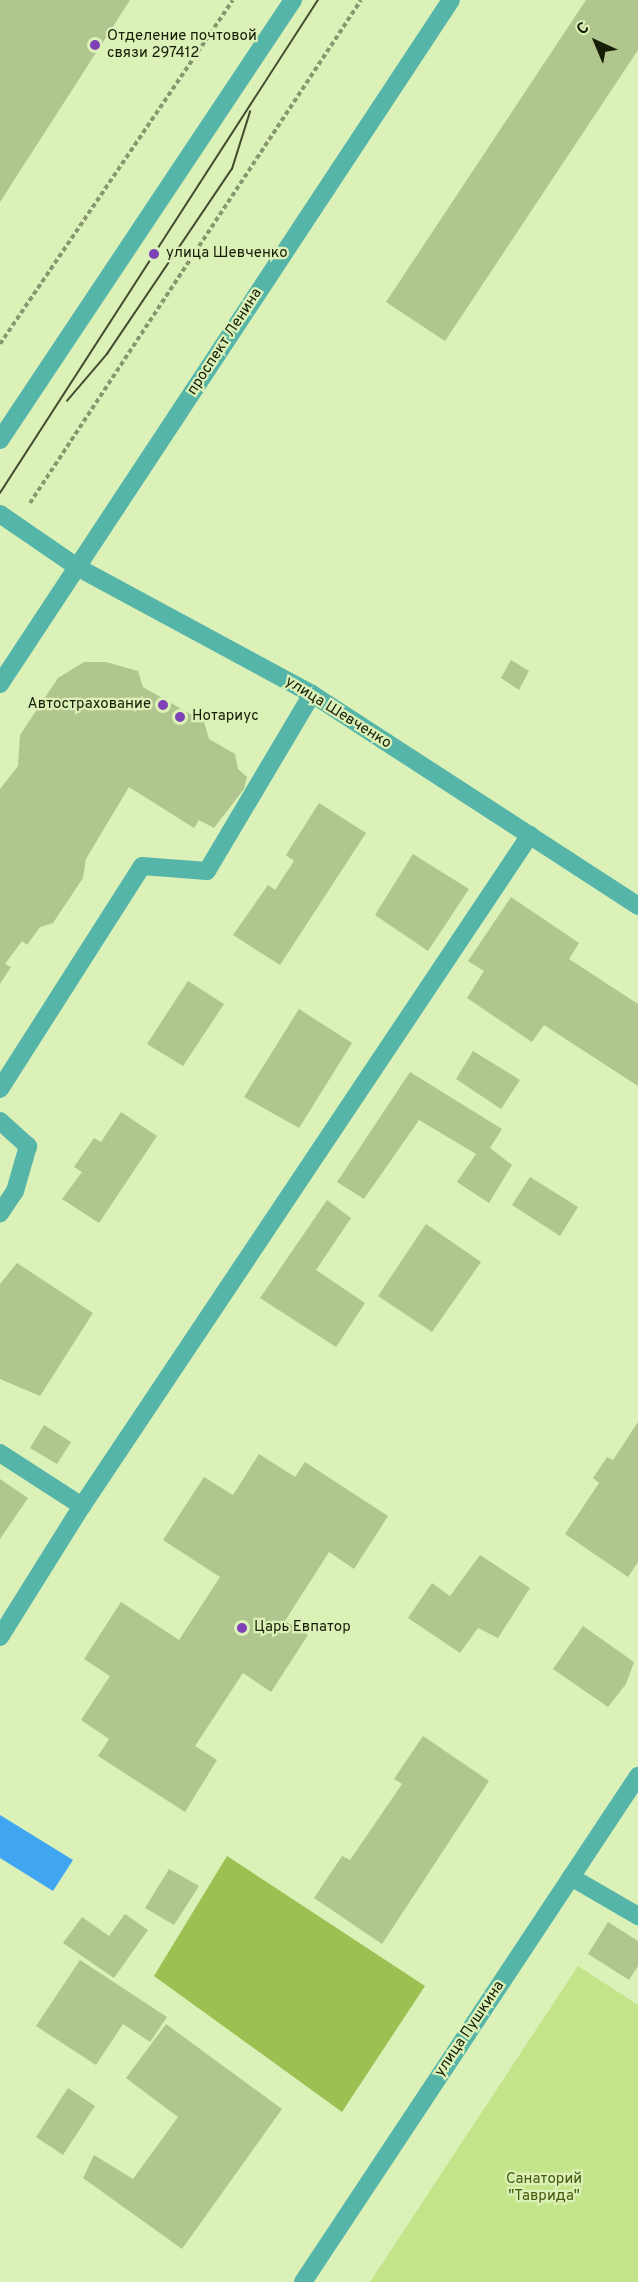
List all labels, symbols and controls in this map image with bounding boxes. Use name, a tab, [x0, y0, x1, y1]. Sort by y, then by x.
north arrow	[566, 12, 626, 72]
text: С	[573, 18, 594, 40]
place label: Отделение почтовой связи 297412	[107, 27, 257, 62]
marker: Отделение почтовой связи 297412	[88, 38, 102, 52]
place label: улица Шевченко	[166, 245, 288, 263]
marker: улица Шевченко	[147, 247, 161, 261]
street label: проспект Ленина	[184, 285, 266, 399]
street label: улица Шевченко	[282, 673, 394, 753]
place label: Автострахование	[28, 696, 151, 714]
marker: Автострахование	[156, 698, 170, 712]
place label: Нотариус	[192, 708, 259, 726]
marker: Нотариус	[173, 710, 187, 724]
place label: Царь Евпатор	[254, 1619, 351, 1637]
marker: Царь Евпатор	[235, 1621, 249, 1635]
street label: улица Пушкина	[431, 1978, 509, 2080]
park label: Санаторий "Таврида"	[506, 2170, 582, 2205]

